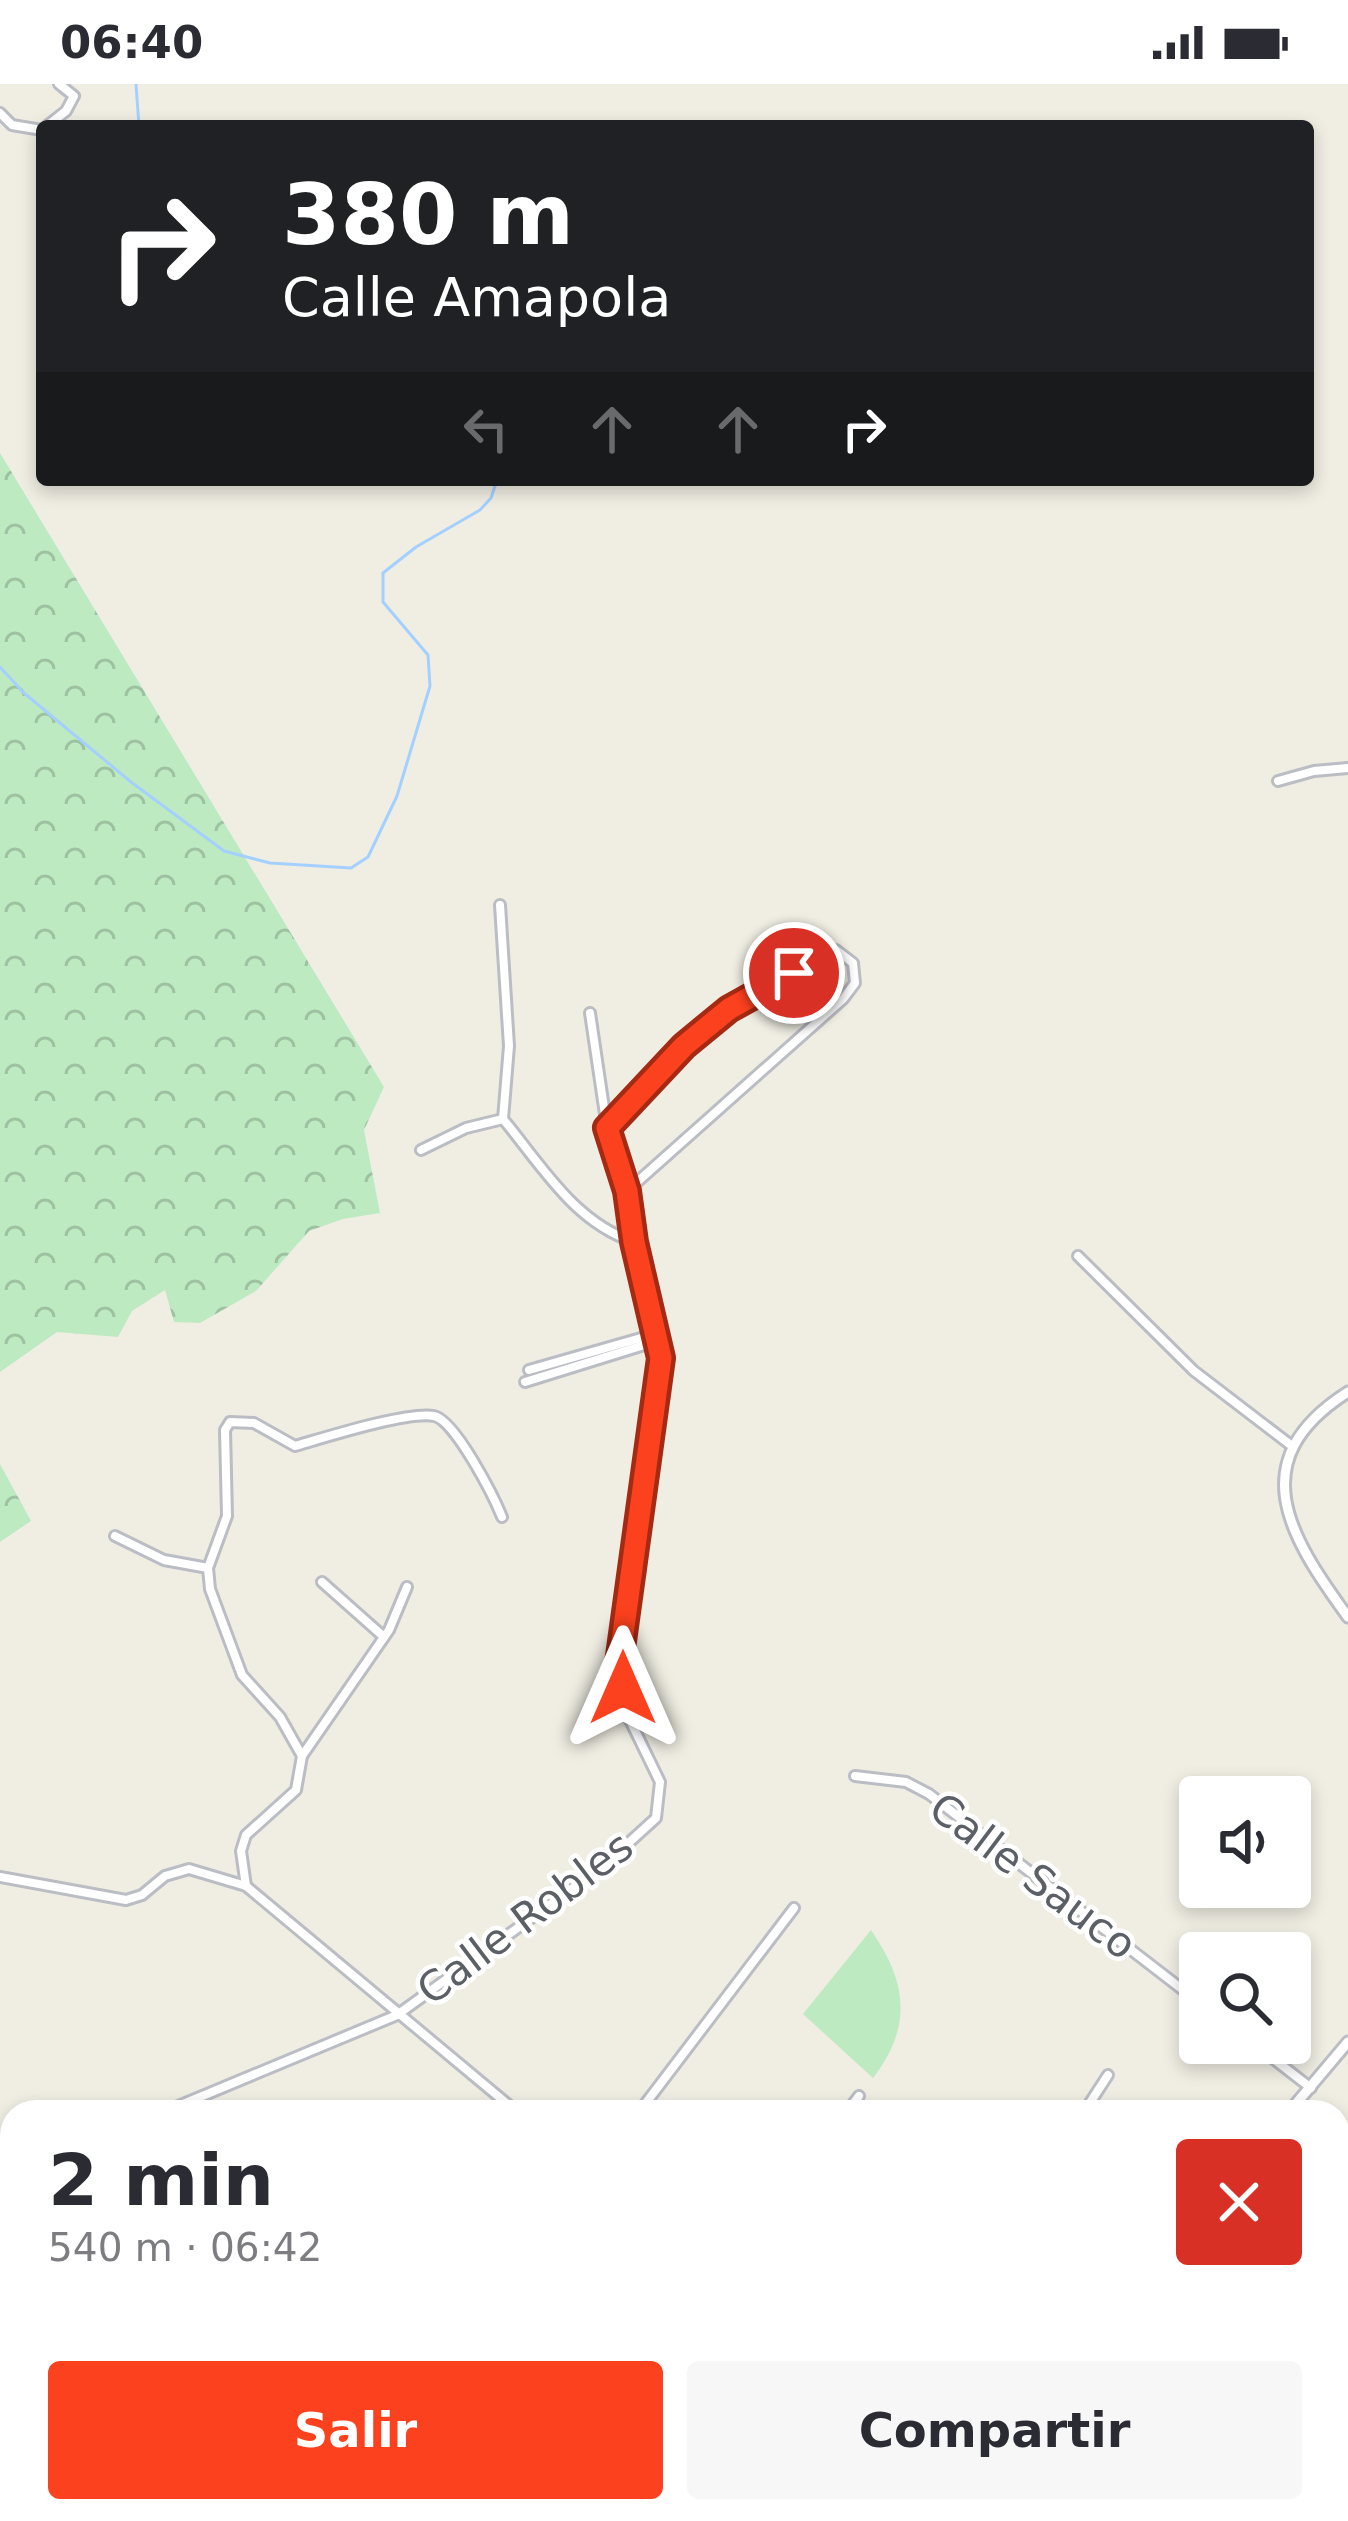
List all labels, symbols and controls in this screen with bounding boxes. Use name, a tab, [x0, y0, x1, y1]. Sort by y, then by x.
text: 06:40	[60, 16, 203, 69]
text: 380 m	[282, 166, 574, 264]
icon: right	[84, 168, 240, 324]
text: Calle Amapola	[282, 266, 671, 329]
icon: left	[453, 396, 519, 462]
icon: ahead	[579, 396, 645, 462]
icon: ahead	[705, 396, 771, 462]
icon: right	[831, 396, 897, 462]
pin	[743, 922, 845, 1024]
icon: arrive	[761, 940, 827, 1006]
position arrow	[560, 1625, 686, 1751]
map controls	[1179, 1776, 1311, 2064]
button: sound	[1179, 1776, 1311, 1908]
street label: Calle Sauco	[920, 1783, 1146, 1969]
street label: Calle Robles	[408, 1821, 642, 2015]
button: search	[1179, 1932, 1311, 2064]
text: 2 min	[48, 2138, 274, 2222]
button: close	[1176, 2139, 1302, 2265]
text: 540 m · 06:42	[48, 2225, 322, 2270]
button: Salir	[48, 2361, 663, 2499]
button: Compartir	[687, 2361, 1302, 2499]

